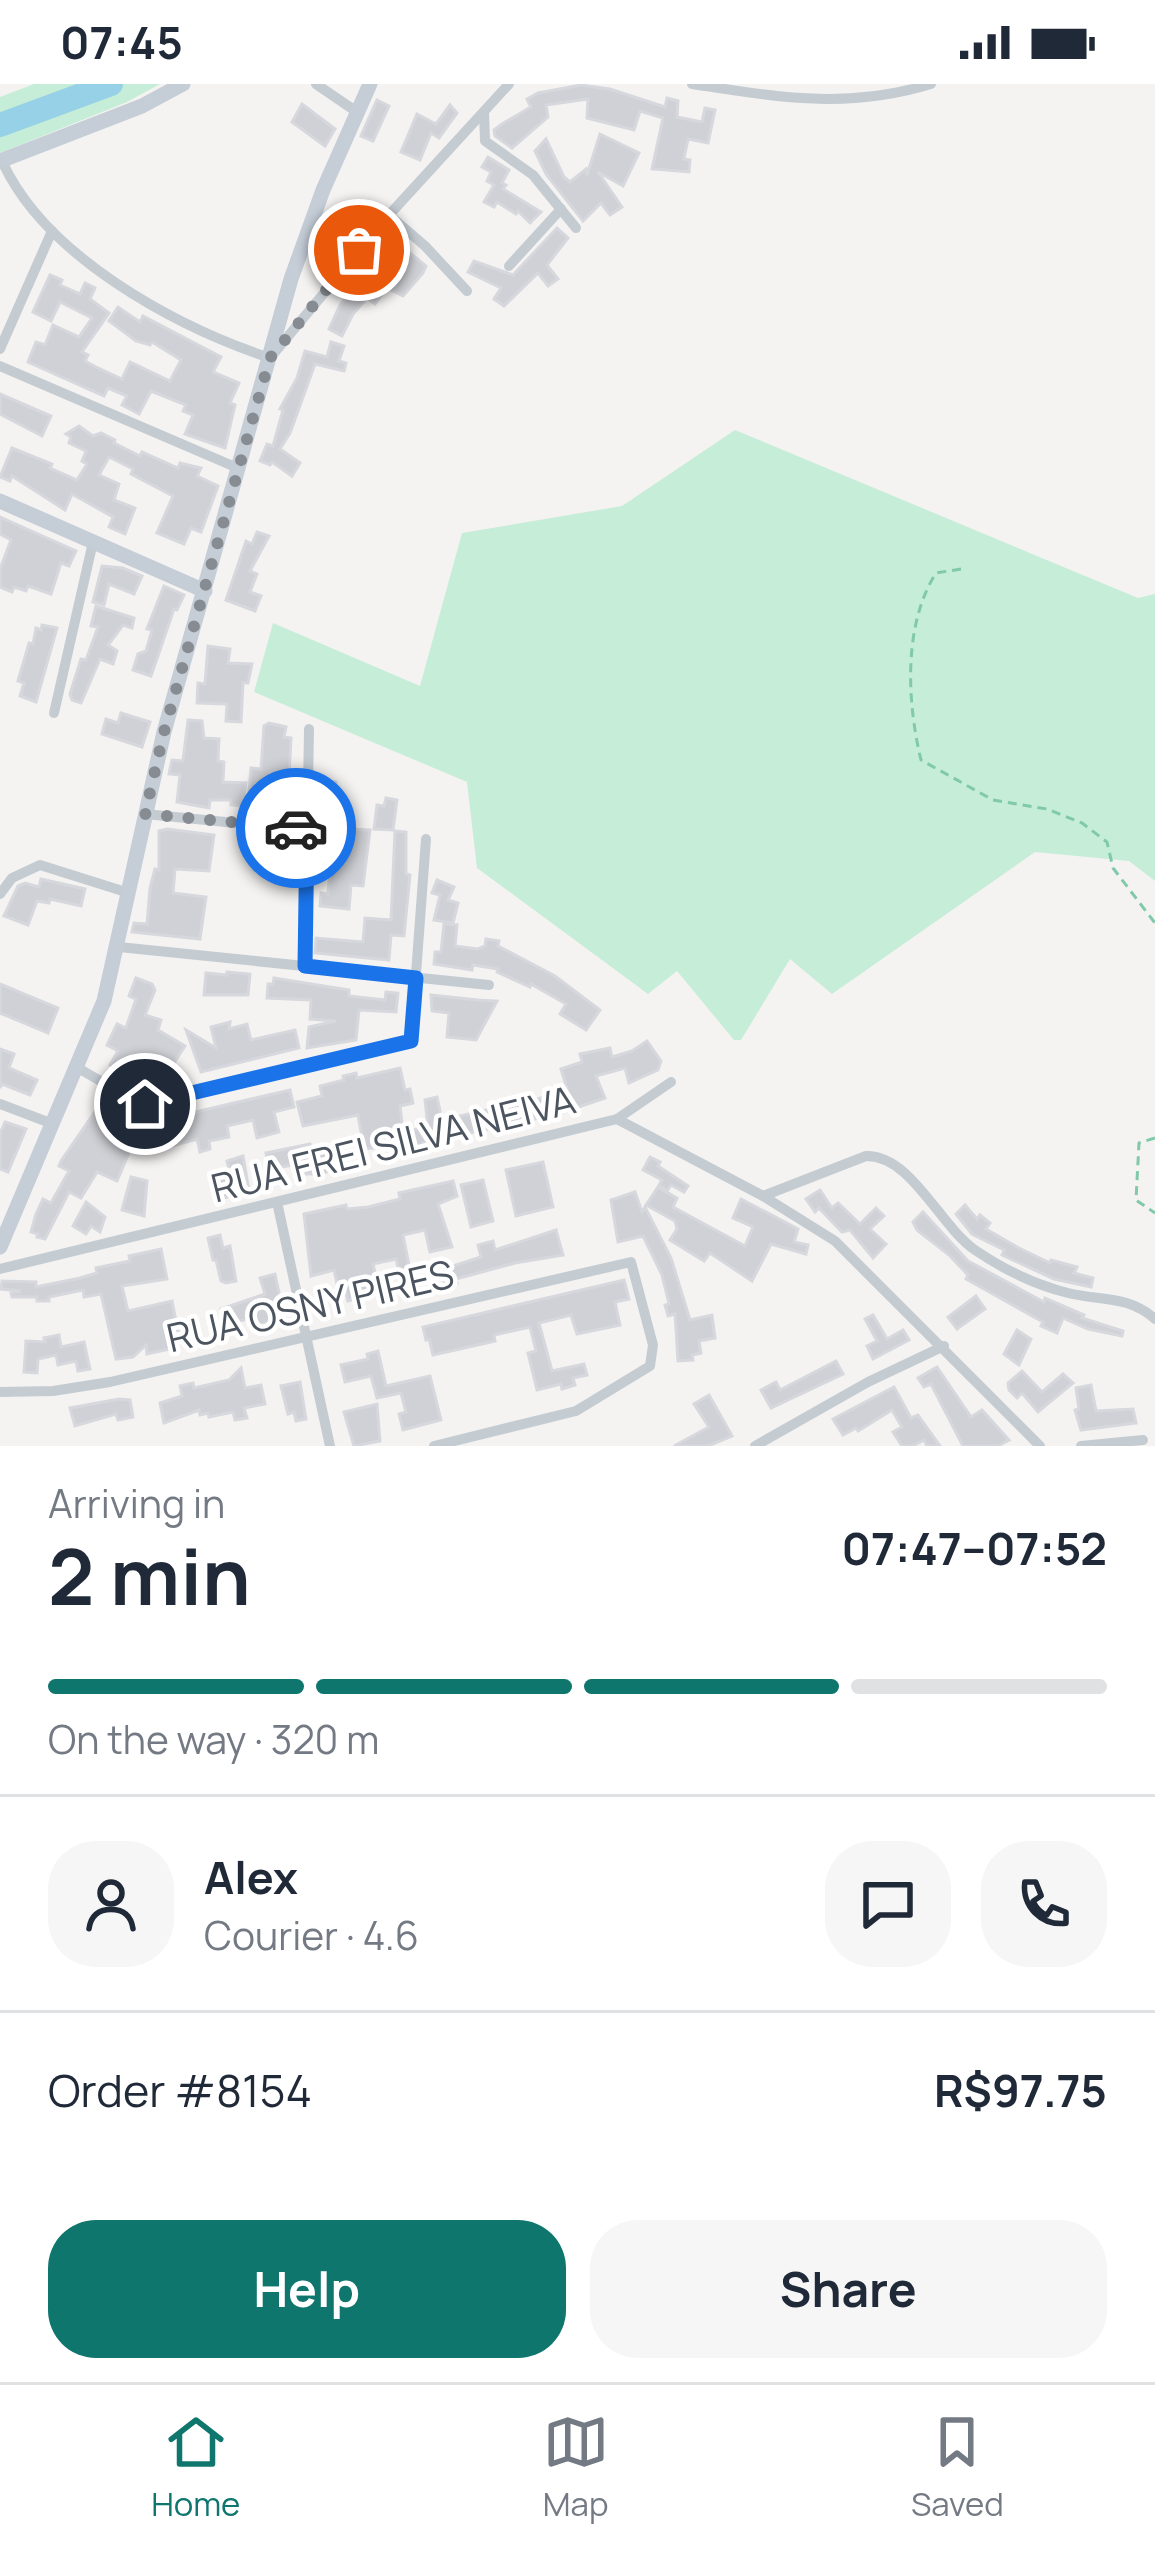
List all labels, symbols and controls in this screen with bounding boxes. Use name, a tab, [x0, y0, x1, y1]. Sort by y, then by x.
text: 07:45	[60, 11, 183, 73]
pin	[308, 199, 410, 301]
icon: bag	[326, 217, 392, 283]
courier	[236, 768, 356, 888]
icon: car	[263, 795, 329, 861]
pin	[94, 1053, 196, 1155]
icon: home	[112, 1071, 178, 1137]
street label: RUA FREI SILVA NEIVA	[205, 1072, 581, 1214]
street label: RUA OSNY PIRES	[161, 1246, 459, 1364]
text: Arriving in	[48, 1476, 225, 1530]
text: 07:47–07:52	[841, 1517, 1107, 1579]
text: 2 min	[48, 1522, 251, 1628]
text: On the way · 320 m	[48, 1712, 379, 1766]
button: person	[48, 1841, 174, 1967]
button: chat	[825, 1841, 951, 1967]
button: phone	[981, 1841, 1107, 1967]
text: Alex	[204, 1846, 298, 1908]
text: Courier · 4.6	[204, 1908, 419, 1962]
text: Order #8154	[48, 2059, 312, 2121]
text: R$97.75	[934, 2059, 1107, 2121]
button: Help	[48, 2220, 566, 2358]
button: Share	[590, 2220, 1107, 2358]
tab: Home	[151, 2409, 240, 2526]
tab: Map	[543, 2409, 609, 2526]
tab: Saved	[911, 2409, 1004, 2526]

